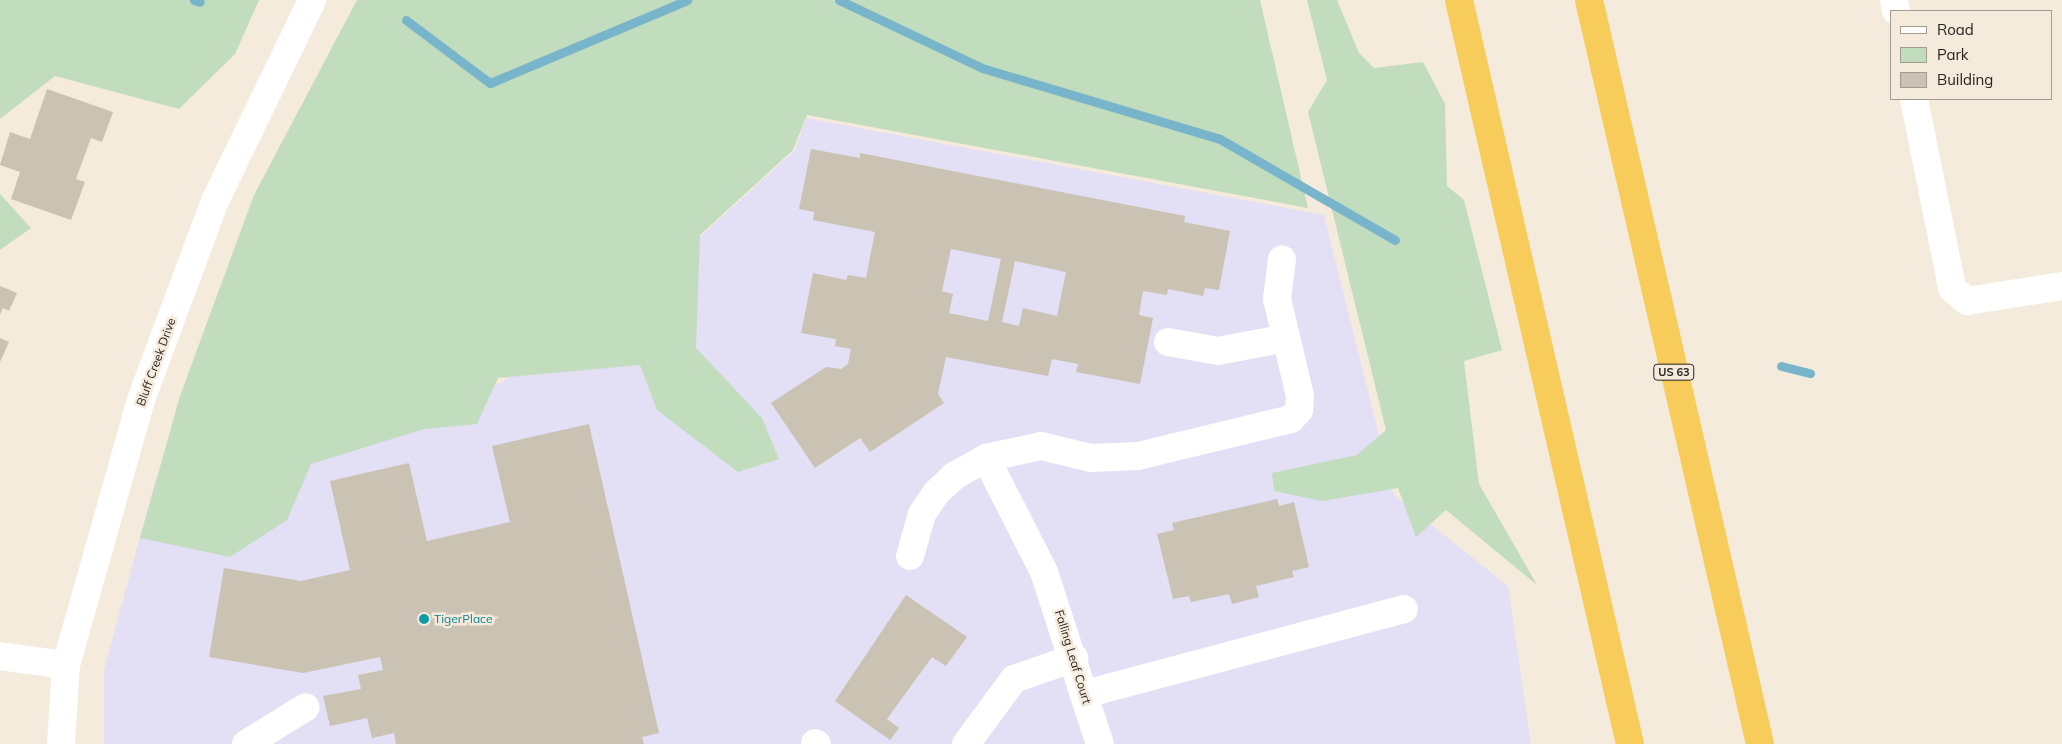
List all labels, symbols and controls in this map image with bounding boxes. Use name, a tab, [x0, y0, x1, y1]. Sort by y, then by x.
legend	[1890, 10, 2052, 100]
text: Road	[1937, 20, 1974, 39]
text: Park	[1937, 45, 1969, 64]
text: Building	[1937, 70, 1993, 89]
street label: Bluff Creek Drive	[133, 316, 179, 408]
road number: US 63	[1653, 364, 1695, 381]
street label: Falling Leaf Court	[1052, 608, 1094, 706]
place label: TigerPlace	[434, 612, 492, 626]
marker: TigerPlace	[418, 613, 430, 625]

